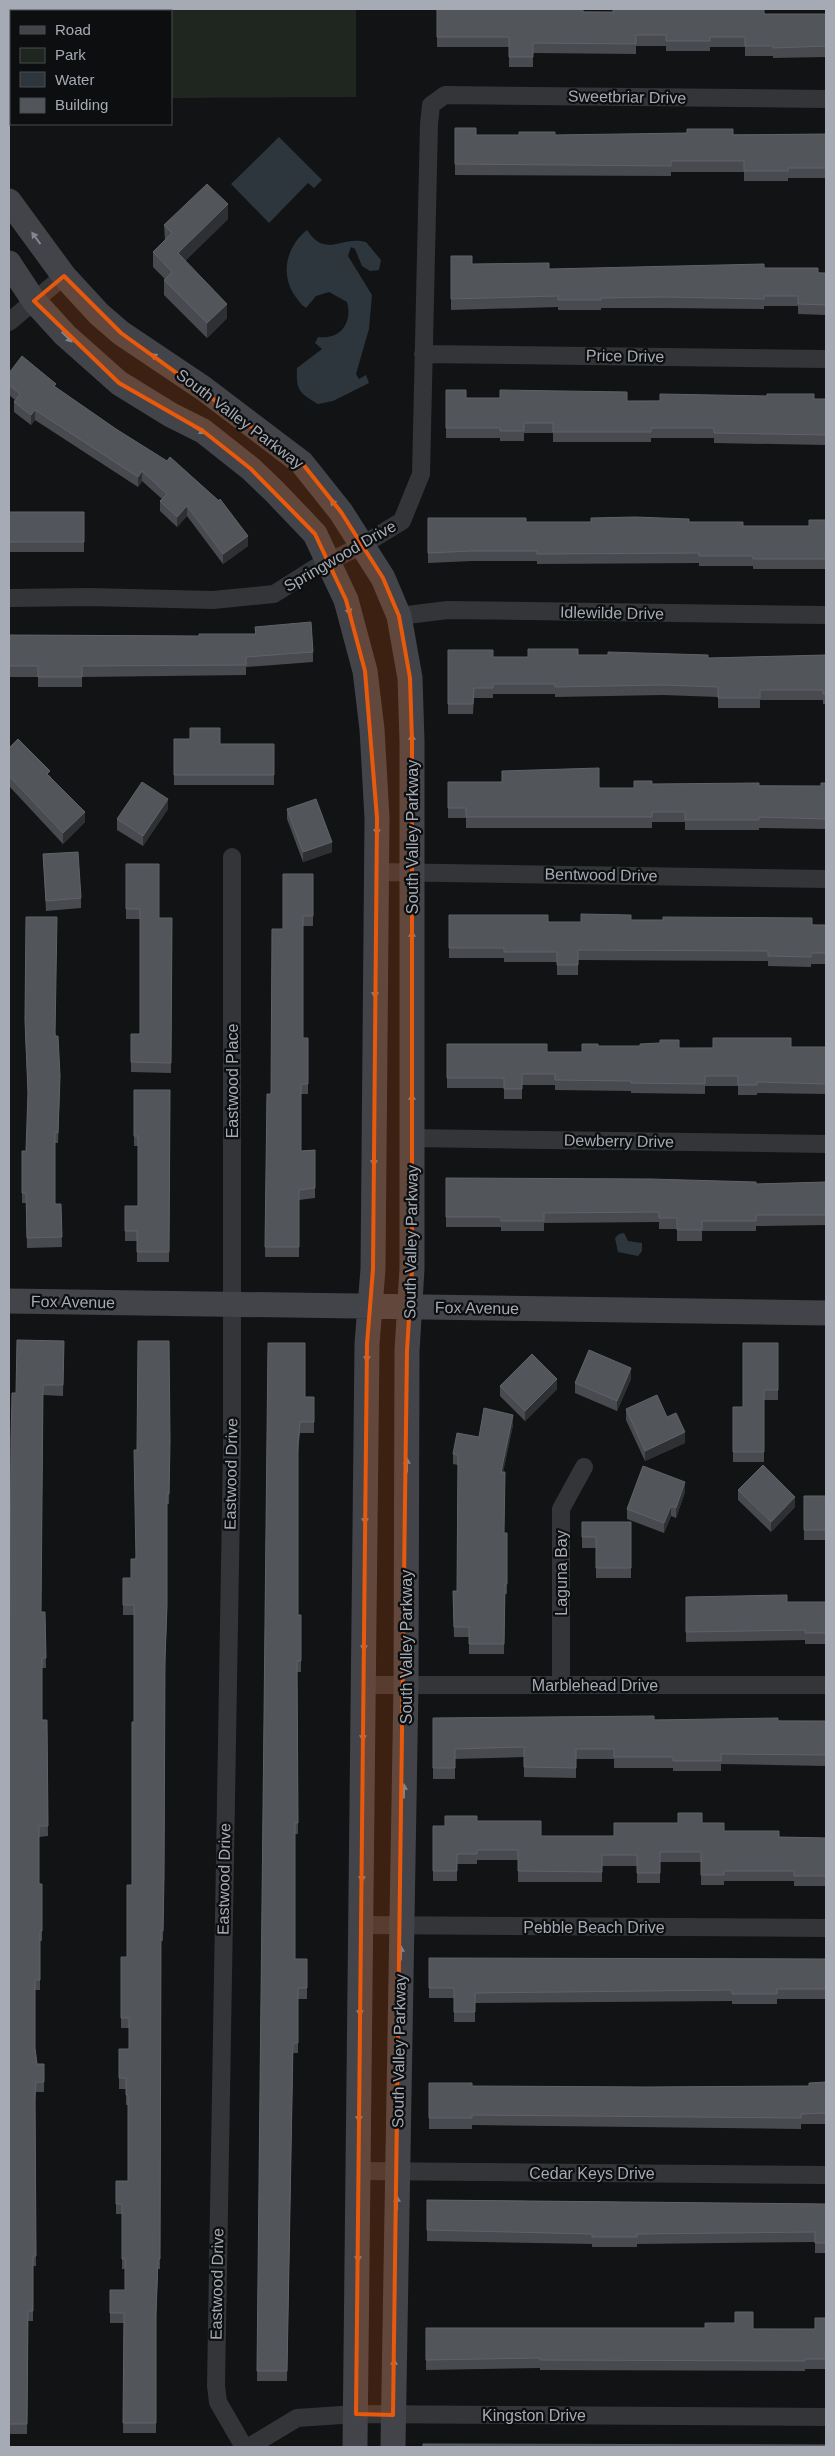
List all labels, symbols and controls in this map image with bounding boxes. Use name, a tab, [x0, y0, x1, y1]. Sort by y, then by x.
legend	[10, 10, 172, 125]
text: Road	[55, 21, 91, 38]
text: Park	[55, 46, 86, 63]
text: Water	[55, 71, 94, 88]
street label: Sweetbriar Drive	[568, 87, 686, 107]
text: Building	[55, 96, 108, 113]
one-way arrow	[31, 232, 42, 245]
one-way arrow	[61, 331, 73, 343]
street label: Price Drive	[586, 347, 664, 365]
one-way arrow	[150, 353, 164, 363]
street label: South Valley Parkway	[173, 366, 307, 472]
one-way arrow	[193, 425, 206, 434]
one-way arrow	[330, 499, 341, 512]
street label: Springwood Drive	[281, 517, 399, 595]
one-way arrow	[344, 601, 352, 616]
street label: Idlewilde Drive	[560, 604, 664, 622]
one-way arrow	[408, 732, 416, 748]
street label: South Valley Parkway	[404, 760, 421, 914]
one-way arrow	[373, 820, 381, 836]
street label: Bentwood Drive	[544, 866, 658, 884]
one-way arrow	[408, 930, 416, 946]
one-way arrow	[371, 983, 379, 999]
street label: Eastwood Place	[224, 1024, 241, 1138]
one-way arrow	[408, 1092, 416, 1108]
street label: Dewberry Drive	[564, 1132, 674, 1150]
one-way arrow	[370, 1151, 378, 1167]
street label: South Valley Parkway	[401, 1165, 421, 1319]
street label: Fox Avenue	[31, 1293, 115, 1311]
street label: Fox Avenue	[435, 1299, 519, 1317]
one-way arrow	[362, 1347, 370, 1363]
street label: Eastwood Drive	[222, 1418, 240, 1530]
one-way arrow	[403, 1457, 411, 1473]
one-way arrow	[361, 1509, 369, 1525]
street label: Laguna Bay	[553, 1530, 570, 1616]
street label: South Valley Parkway	[398, 1570, 415, 1724]
one-way arrow	[360, 1636, 368, 1652]
street label: Marblehead Drive	[532, 1677, 658, 1694]
one-way arrow	[359, 1726, 367, 1742]
one-way arrow	[400, 1783, 408, 1799]
street label: Eastwood Drive	[215, 1823, 233, 1935]
one-way arrow	[357, 1867, 365, 1883]
street label: Pebble Beach Drive	[523, 1919, 665, 1936]
one-way arrow	[397, 1945, 405, 1961]
street label: South Valley Parkway	[389, 1974, 409, 2128]
one-way arrow	[356, 2001, 364, 2017]
one-way arrow	[355, 2107, 363, 2123]
street label: Cedar Keys Drive	[529, 2165, 655, 2182]
one-way arrow	[393, 2195, 401, 2211]
street label: Eastwood Drive	[208, 2228, 226, 2340]
one-way arrow	[354, 2247, 362, 2263]
one-way arrow	[390, 2358, 398, 2374]
street label: Kingston Drive	[482, 2407, 586, 2424]

